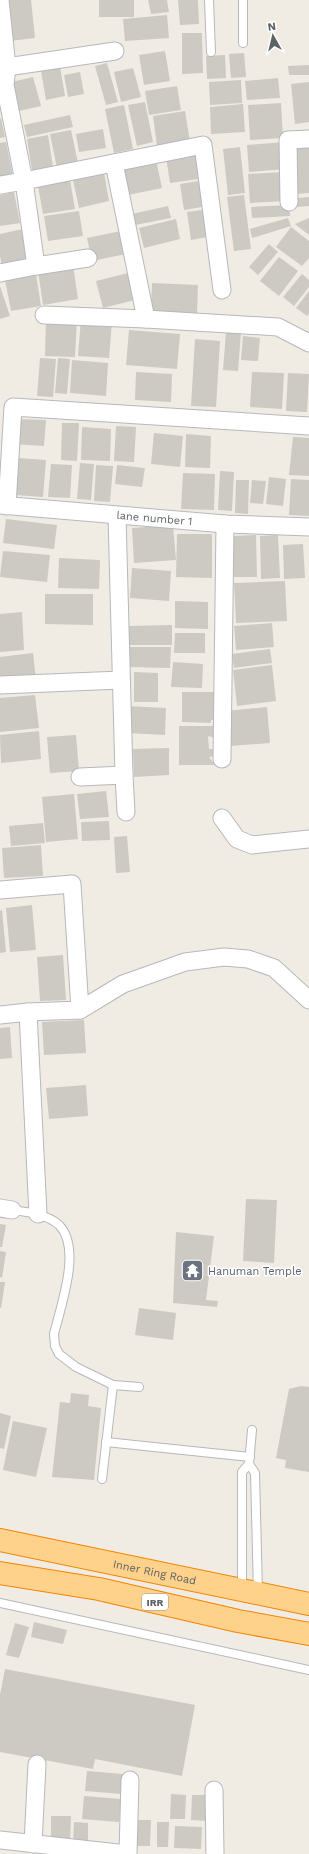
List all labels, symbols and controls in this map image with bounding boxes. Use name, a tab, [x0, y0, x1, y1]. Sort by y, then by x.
north arrow	[253, 16, 293, 56]
text: N	[267, 20, 277, 34]
street label: lane number 1	[116, 509, 193, 528]
temple icon: Hanuman Temple	[179, 1258, 205, 1284]
place label: Hanuman Temple	[208, 1265, 302, 1278]
street label: Inner Ring Road	[112, 1558, 197, 1587]
road number: IRR	[142, 1594, 168, 1610]

